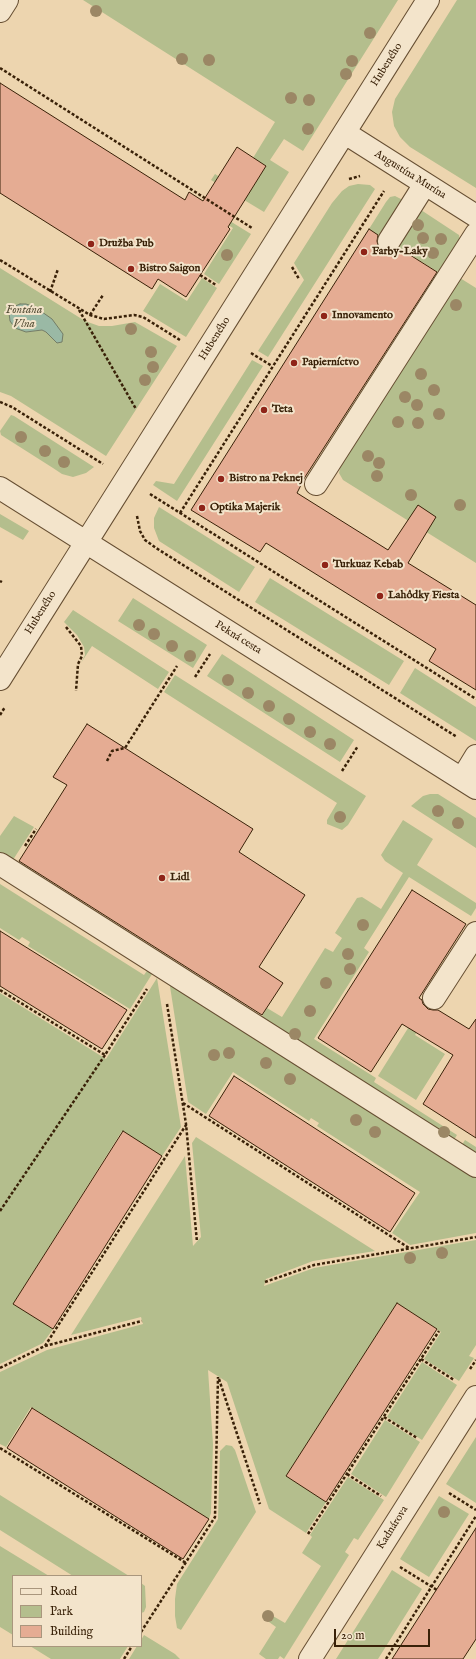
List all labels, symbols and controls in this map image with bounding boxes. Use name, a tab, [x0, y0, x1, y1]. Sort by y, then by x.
street label: Hubeného	[369, 41, 405, 89]
street label: Augustína Murína	[372, 148, 448, 202]
place label: Družba Pub	[99, 237, 154, 251]
marker: Družba Pub	[86, 239, 96, 249]
place label: Farby-Laky	[372, 245, 428, 259]
marker: Farby-Laky	[359, 247, 369, 257]
place label: Bistro Saigon	[139, 262, 200, 276]
marker: Bistro Saigon	[126, 264, 136, 274]
water label: Fontána Vlna	[6, 304, 42, 332]
place label: Innovamento	[332, 309, 393, 323]
marker: Innovamento	[319, 311, 329, 321]
street label: Hubeného	[197, 315, 233, 363]
place label: Papierníctvo	[302, 356, 359, 370]
marker: Papierníctvo	[289, 358, 299, 368]
place label: Teta	[272, 403, 293, 417]
marker: Teta	[259, 405, 269, 415]
place label: Bistro na Peknej	[229, 472, 303, 486]
marker: Bistro na Peknej	[216, 474, 226, 484]
place label: Optika Majerik	[210, 501, 280, 515]
marker: Optika Majerik	[197, 503, 207, 513]
place label: Turkuaz Kebab	[333, 558, 403, 572]
marker: Turkuaz Kebab	[320, 560, 330, 570]
street label: Hubeného	[23, 589, 59, 637]
place label: Lahôdky Fiesta	[388, 589, 459, 603]
marker: Lahôdky Fiesta	[375, 591, 385, 601]
street label: Pekná cesta	[212, 619, 264, 657]
place label: Lidl	[170, 871, 190, 885]
marker: Lidl	[157, 873, 167, 883]
street label: Kadnárova	[375, 1504, 411, 1552]
legend	[12, 1575, 142, 1647]
text: Road	[50, 1584, 77, 1599]
text: Park	[50, 1604, 73, 1619]
scale bar	[336, 1621, 432, 1647]
text: Building	[50, 1624, 93, 1639]
text: 20 m	[341, 1628, 364, 1643]

